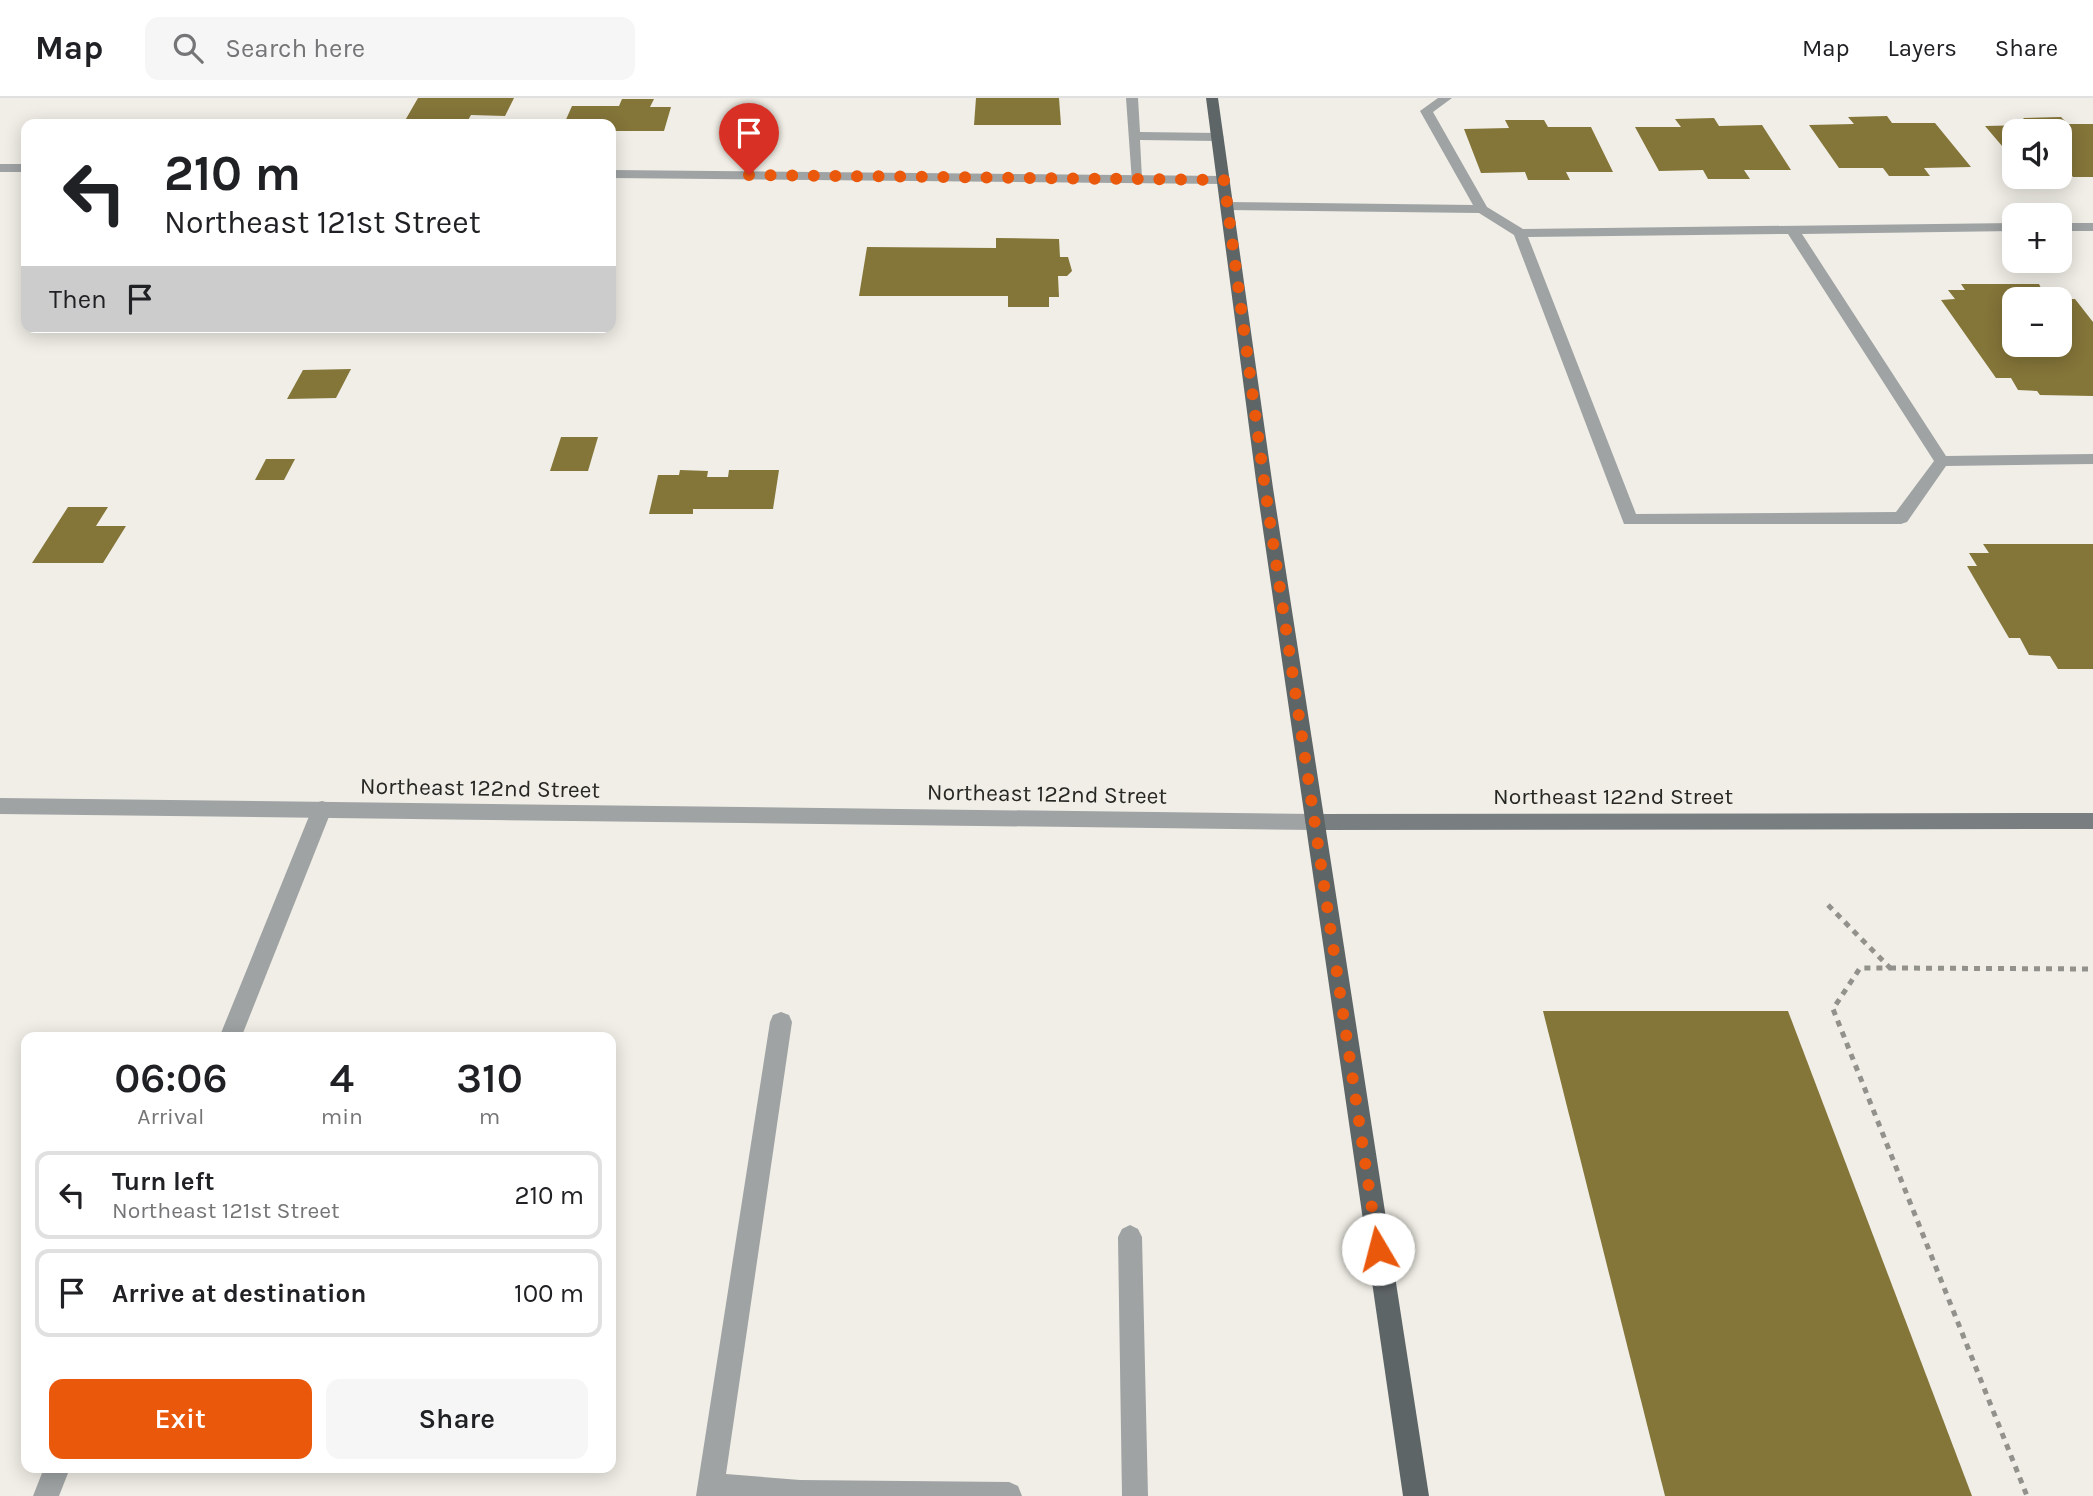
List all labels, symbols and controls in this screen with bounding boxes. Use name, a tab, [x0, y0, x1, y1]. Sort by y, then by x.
search box	[145, 17, 635, 80]
text: Map	[35, 29, 103, 67]
icon: search	[169, 29, 207, 67]
text: Search here	[225, 33, 365, 64]
text: Map	[1802, 34, 1850, 62]
text: Layers	[1888, 34, 1957, 62]
text: Share	[1995, 34, 2058, 62]
pin	[719, 103, 779, 175]
icon: arrive	[730, 114, 768, 152]
map controls	[2002, 119, 2072, 357]
button: sound	[2002, 119, 2072, 189]
text: 210 m	[164, 145, 301, 202]
icon: left	[49, 147, 140, 238]
button: +	[2002, 203, 2072, 273]
text: Northeast 121st Street	[164, 204, 481, 241]
icon: arrive	[121, 280, 159, 318]
text: Then	[49, 284, 107, 315]
button: −	[2002, 287, 2072, 357]
street label: Northeast 122nd Street	[360, 772, 601, 804]
street label: Northeast 122nd Street	[927, 778, 1168, 810]
street label: Northeast 122nd Street	[1493, 783, 1733, 810]
text: 06:06	[114, 1053, 228, 1103]
text: 4	[330, 1053, 354, 1103]
text: 310	[456, 1053, 523, 1103]
text: Arrival	[137, 1103, 205, 1130]
text: min	[321, 1103, 363, 1130]
text: m	[479, 1103, 500, 1130]
text: Turn left	[112, 1166, 214, 1197]
icon: left	[53, 1176, 91, 1214]
text: 210 m	[514, 1180, 584, 1211]
text: Northeast 121st Street	[112, 1197, 340, 1224]
position arrow	[1341, 1212, 1415, 1286]
icon: arrive	[53, 1274, 91, 1312]
text: Arrive at destination	[112, 1278, 366, 1309]
text: 100 m	[514, 1278, 584, 1309]
button: Exit	[49, 1379, 312, 1459]
button: Share	[326, 1379, 588, 1459]

